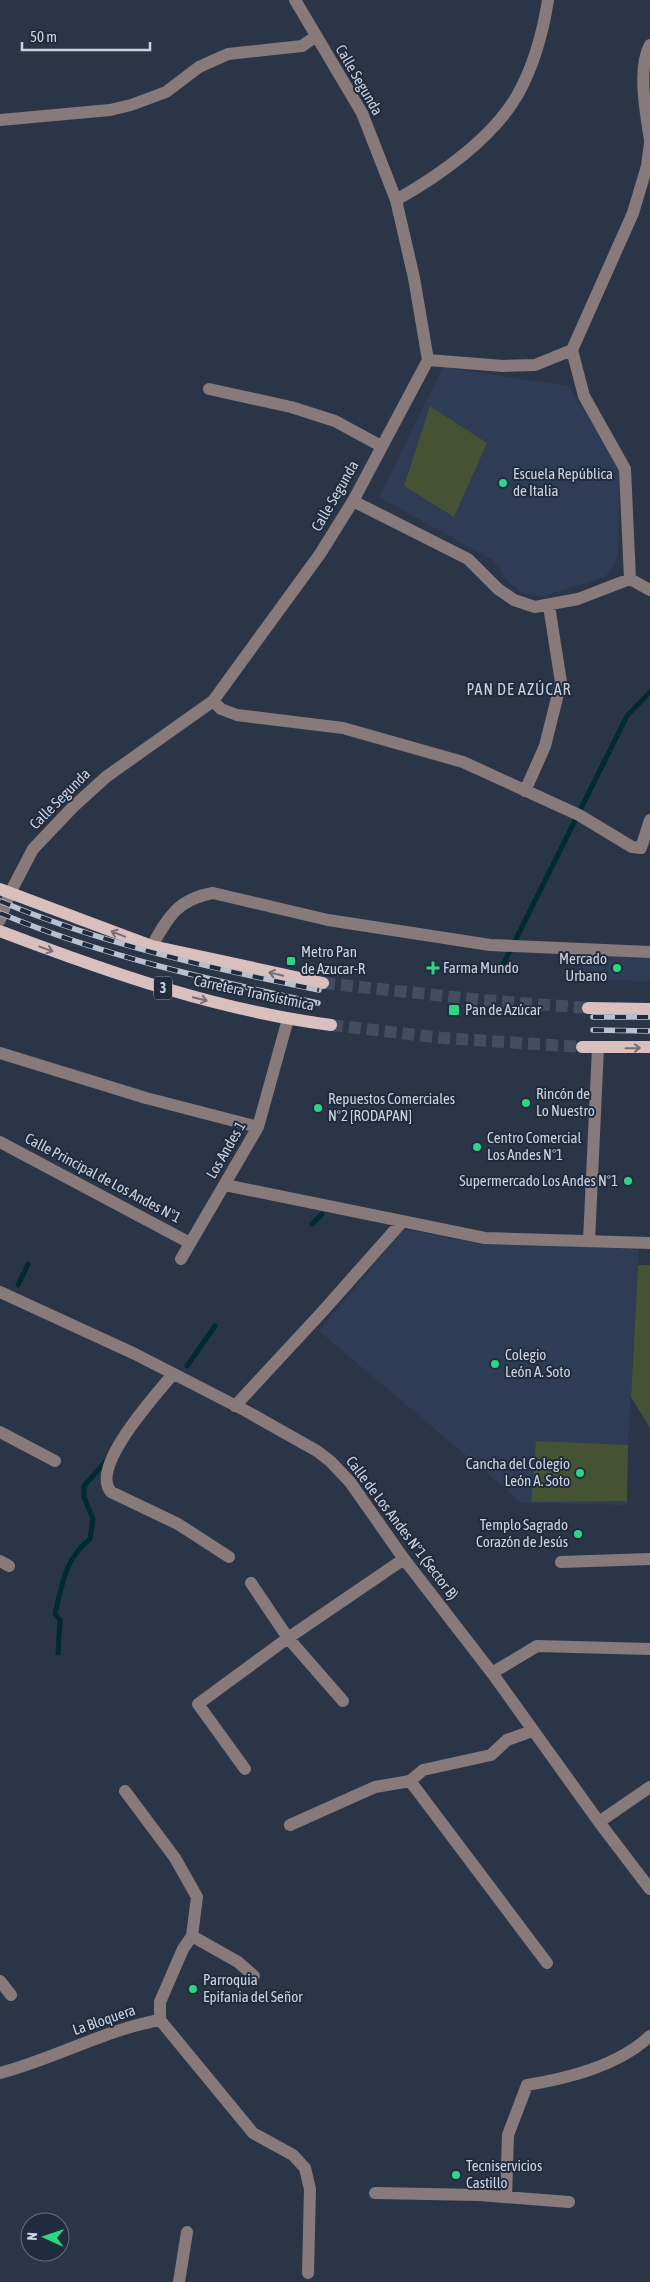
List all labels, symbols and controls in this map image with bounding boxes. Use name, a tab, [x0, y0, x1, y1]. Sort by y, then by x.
scale bar	[22, 20, 150, 52]
text: 50 m	[30, 28, 57, 45]
street label: Calle Segunda	[332, 41, 386, 118]
street label: Calle Segunda	[308, 457, 362, 534]
place label: Escuela República de Italia	[513, 465, 613, 499]
marker: Escuela República de Italia	[497, 477, 509, 489]
district label: PAN DE AZÚCAR	[466, 680, 572, 698]
street label: Calle Segunda	[26, 765, 93, 832]
one-way arrow	[111, 929, 127, 938]
place label: Metro Pan de Azucar-R	[301, 943, 366, 977]
one-way arrow	[38, 945, 53, 954]
place label: Mercado Urbano	[559, 950, 607, 984]
marker: Metro Pan de Azucar-R	[285, 955, 297, 967]
place label: Farma Mundo	[443, 959, 519, 976]
marker: Farma Mundo	[427, 962, 439, 974]
marker: Mercado Urbano	[611, 962, 623, 974]
one-way arrow	[268, 969, 284, 978]
street label: Carretera Transístmica	[192, 971, 316, 1014]
road number: 3	[154, 976, 172, 1000]
one-way arrow	[192, 995, 208, 1004]
place label: Pan de Azúcar	[465, 1001, 542, 1018]
marker: Pan de Azúcar	[447, 1003, 461, 1017]
one-way arrow	[625, 1043, 641, 1053]
place label: Rincón de Lo Nuestro	[536, 1085, 595, 1119]
place label: Repuestos Comerciales N°2 [RODAPAN]	[328, 1090, 455, 1124]
marker: Rincón de Lo Nuestro	[520, 1097, 532, 1109]
marker: Repuestos Comerciales N°2 [RODAPAN]	[312, 1102, 324, 1114]
street label: Los Andes 1	[202, 1118, 249, 1181]
street label: Calle Principal de Los Andes N°1	[22, 1129, 184, 1226]
place label: Centro Comercial Los Andes N°1	[487, 1129, 581, 1163]
marker: Centro Comercial Los Andes N°1	[471, 1141, 483, 1153]
place label: Supermercado Los Andes N°1	[459, 1172, 618, 1189]
marker: Supermercado Los Andes N°1	[622, 1175, 634, 1187]
place label: Colegio León A. Soto	[505, 1346, 571, 1380]
marker: Colegio León A. Soto	[489, 1358, 501, 1370]
street label: Calle de Los Andes N°1 (Sector B)	[343, 1453, 462, 1603]
place label: Cancha del Colegio León A. Soto	[466, 1455, 570, 1489]
marker: Cancha del Colegio León A. Soto	[574, 1467, 586, 1479]
place label: Templo Sagrado Corazón de Jesús	[476, 1516, 568, 1550]
marker: Templo Sagrado Corazón de Jesús	[572, 1528, 584, 1540]
place label: Parroquia Epifania del Señor	[203, 1971, 303, 2005]
marker: Parroquia Epifania del Señor	[187, 1983, 199, 1995]
street label: La Bloquera	[70, 2001, 137, 2038]
place label: Tecniservicios Castillo	[466, 2157, 542, 2191]
marker: Tecniservicios Castillo	[450, 2169, 462, 2181]
north arrow	[20, 2212, 70, 2262]
text: N	[24, 2232, 40, 2241]

